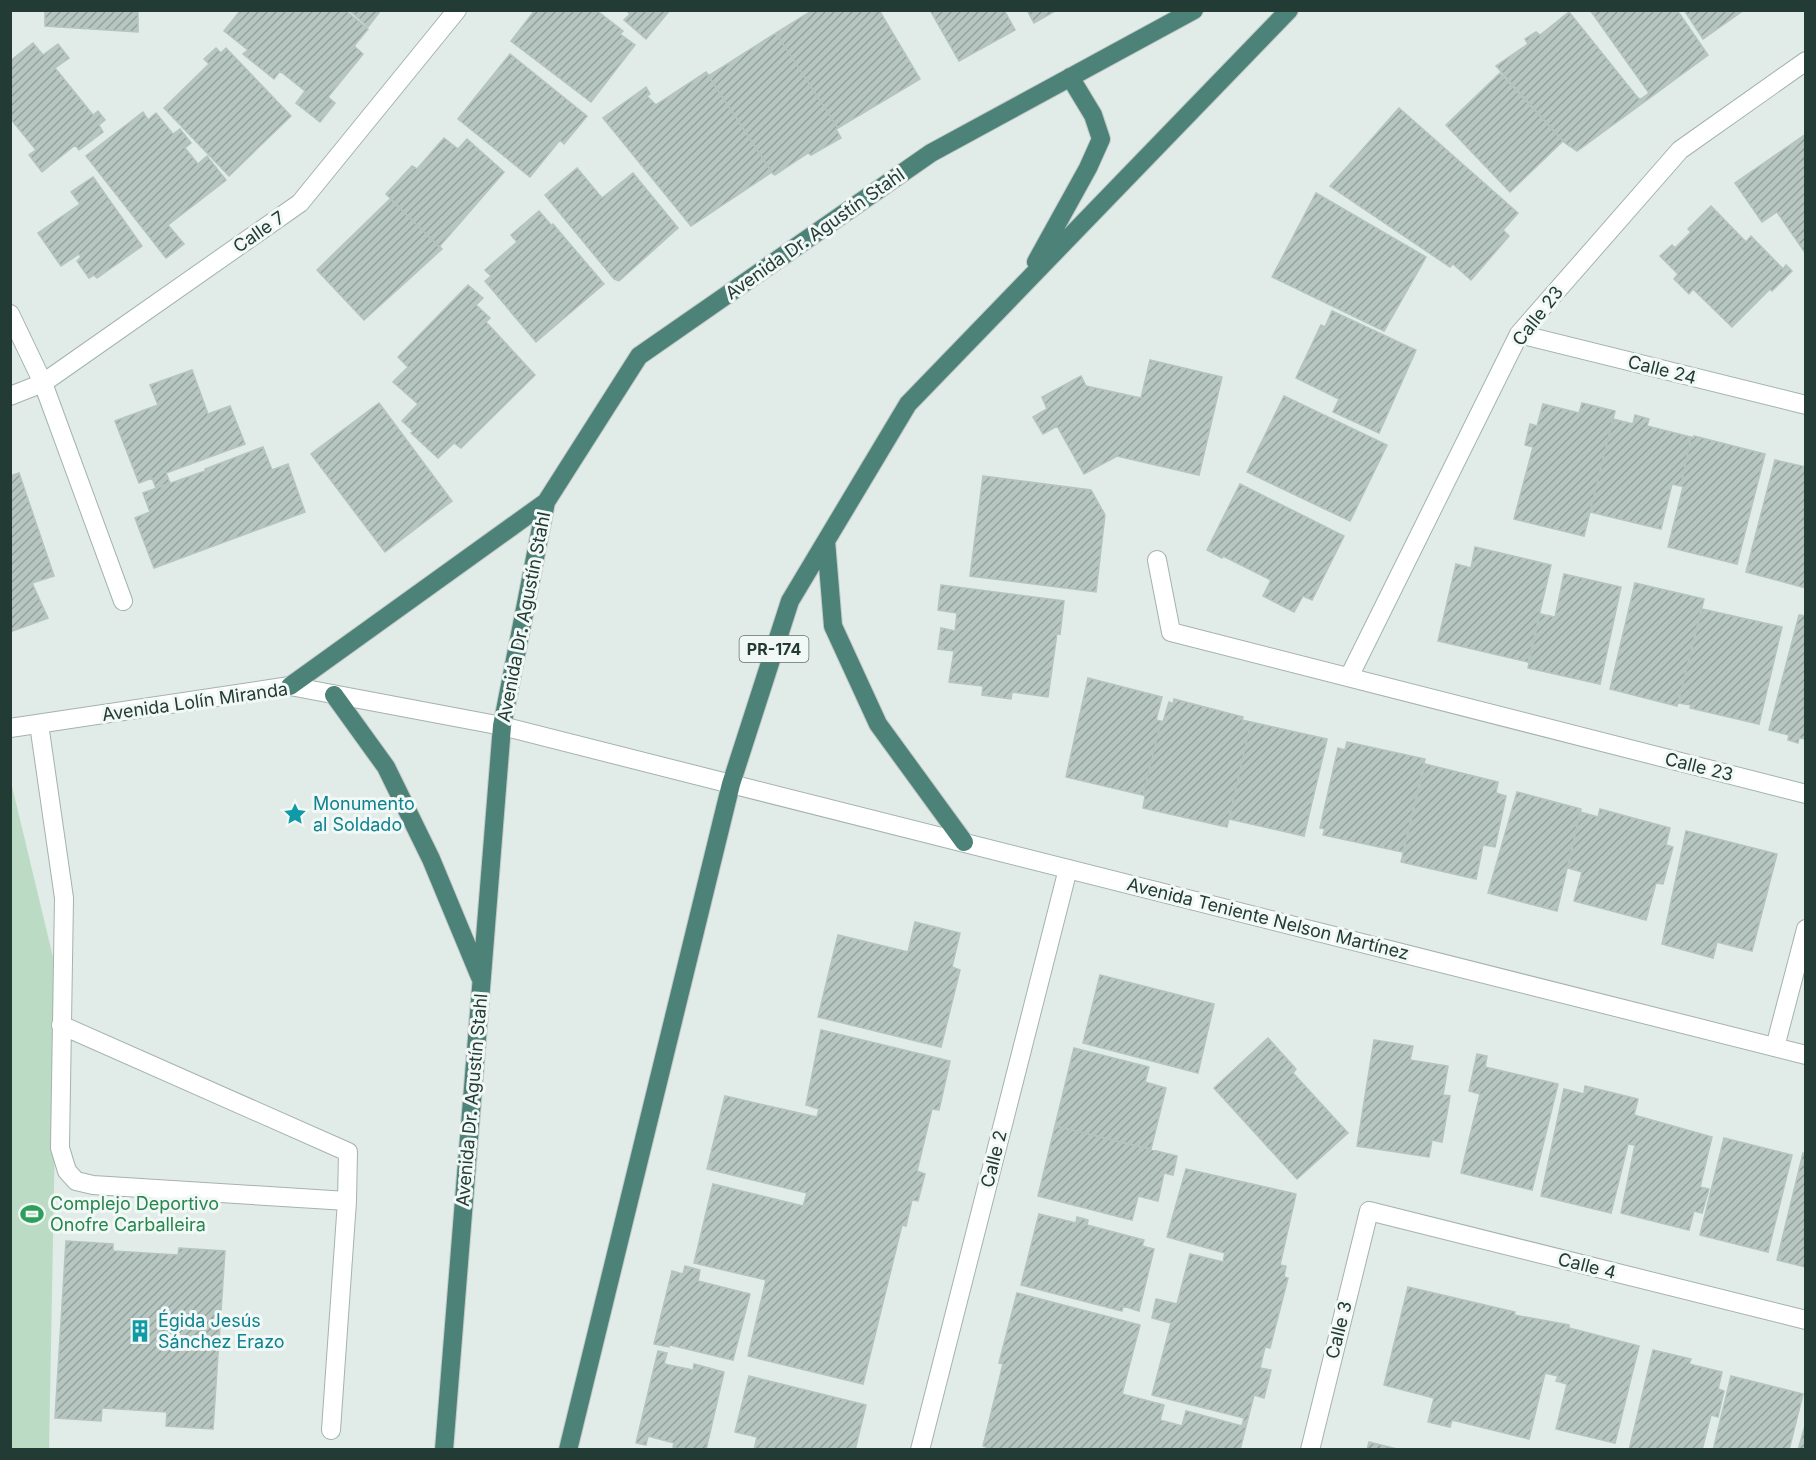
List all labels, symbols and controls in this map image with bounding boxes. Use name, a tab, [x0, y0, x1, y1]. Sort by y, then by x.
street label: Avenida Dr. Agustín Stahl	[721, 164, 908, 303]
street label: Calle 7	[229, 206, 288, 257]
street label: Calle 23	[1508, 282, 1567, 350]
street label: Calle 24	[1626, 351, 1699, 388]
street label: Avenida Dr. Agustín Stahl	[493, 510, 554, 724]
road number: PR-174	[740, 636, 808, 662]
street label: Avenida Lolín Miranda	[101, 678, 289, 725]
street label: Calle 23	[1663, 748, 1735, 785]
place label: Monumento al Soldado	[313, 793, 415, 835]
place icon: Monumento al Soldado	[282, 801, 308, 827]
street label: Avenida Teniente Nelson Martínez	[1125, 873, 1411, 964]
street label: Avenida Dr. Agustín Stahl	[452, 993, 491, 1207]
street label: Calle 2	[976, 1128, 1011, 1190]
place label: Complejo Deportivo Onofre Carballeira	[50, 1193, 219, 1235]
sports icon: Complejo Deportivo Onofre Carballeira	[19, 1201, 45, 1227]
street label: Calle 4	[1556, 1248, 1618, 1283]
street label: Calle 3	[1321, 1299, 1356, 1361]
place label: Égida Jesús Sánchez Erazo	[158, 1309, 285, 1352]
building icon: Égida Jesús Sánchez Erazo	[127, 1318, 153, 1344]

